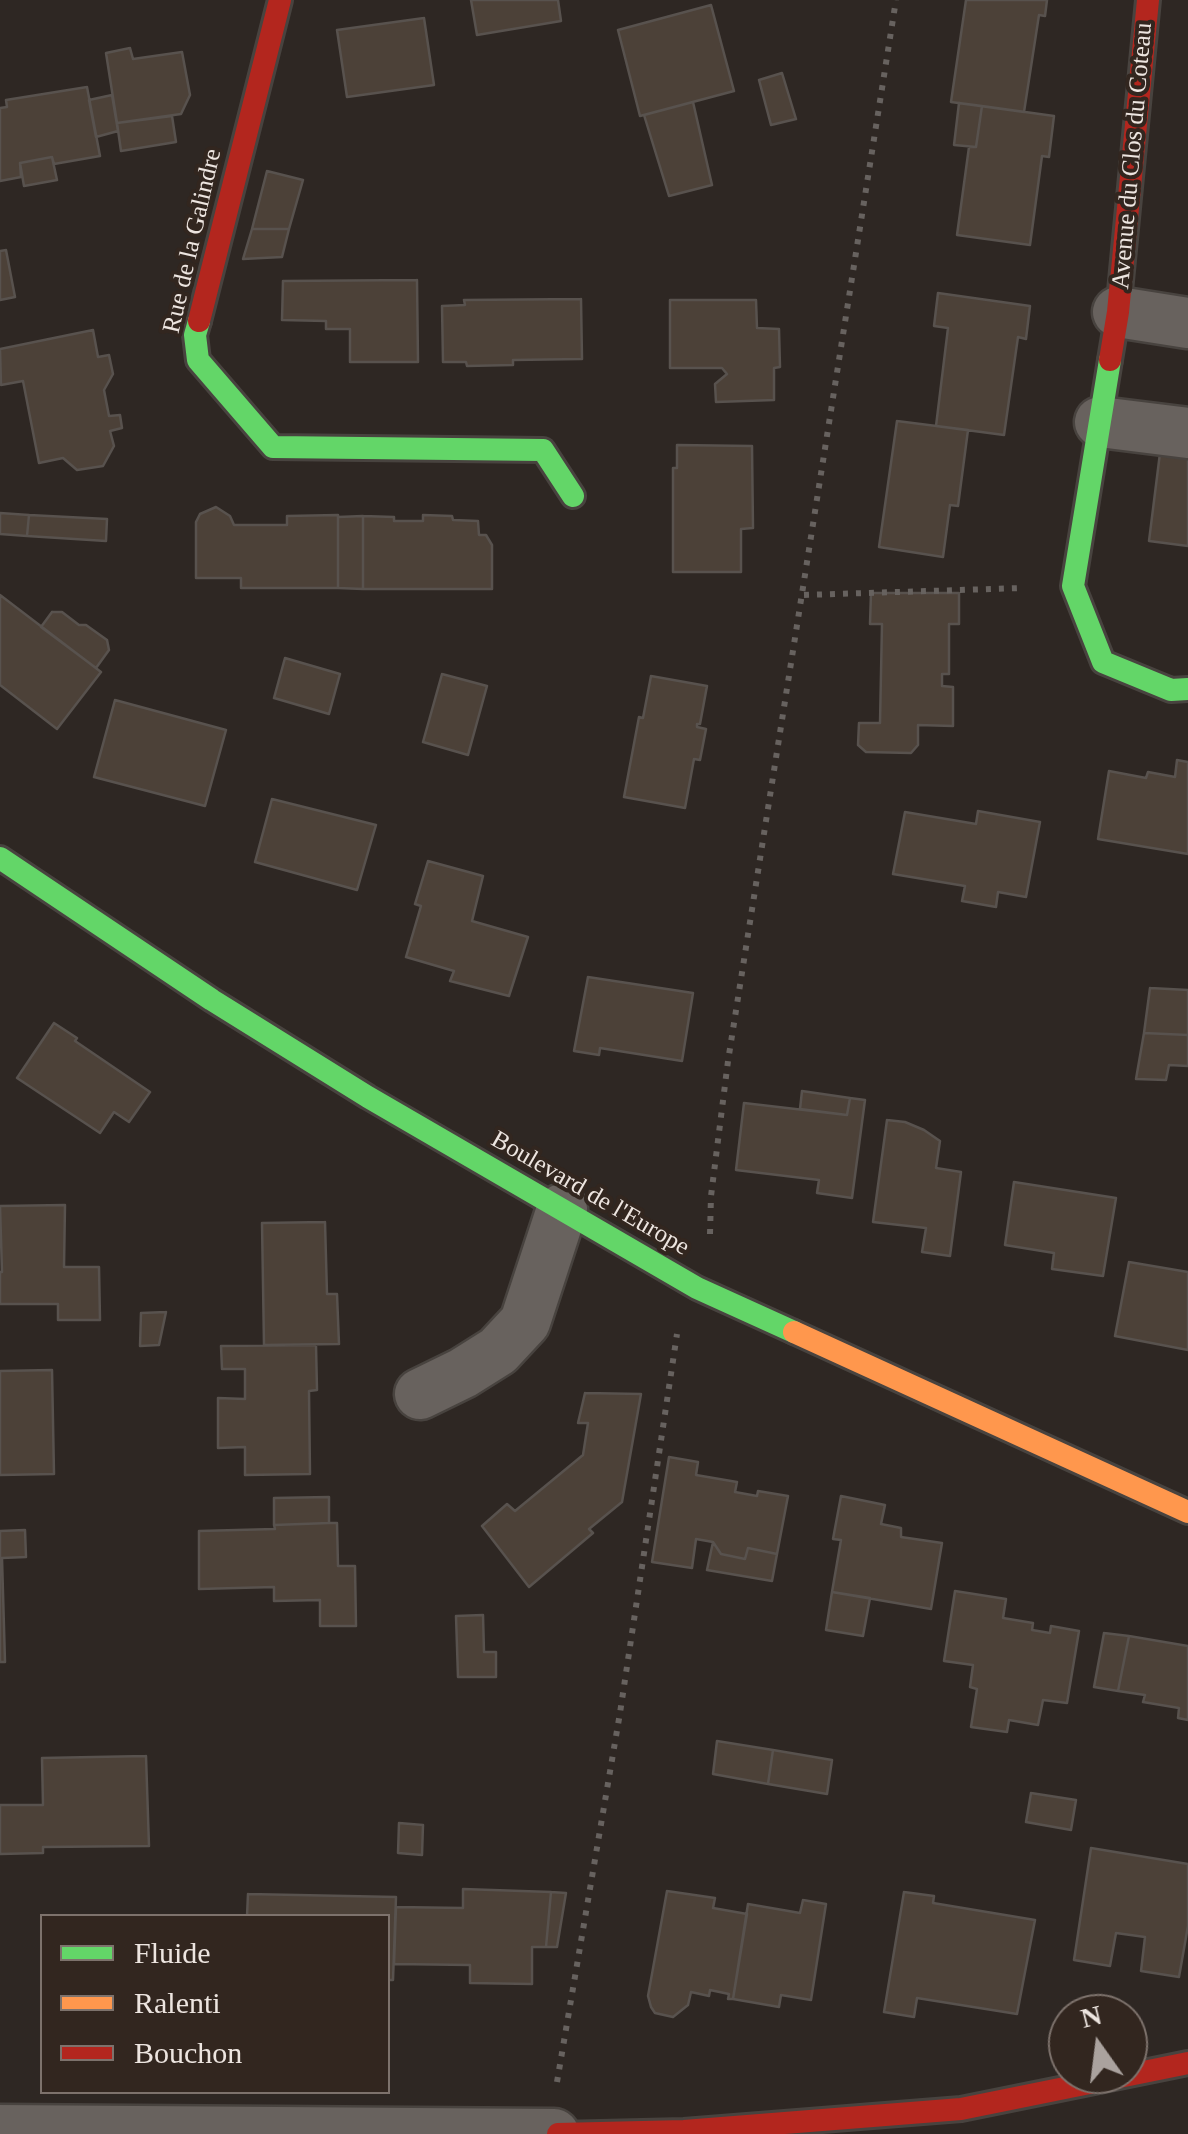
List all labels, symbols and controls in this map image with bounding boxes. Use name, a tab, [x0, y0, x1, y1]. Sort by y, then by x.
street label: Avenue du Clos du Coteau	[1106, 21, 1160, 291]
street label: Rue de la Galindre	[157, 146, 229, 336]
street label: Boulevard de l'Europe	[486, 1125, 694, 1263]
legend	[40, 1914, 390, 2094]
text: Fluide	[134, 1936, 211, 1969]
text: Ralenti	[134, 1986, 221, 2019]
north arrow	[1048, 1994, 1148, 2094]
text: N	[1078, 1999, 1105, 2034]
text: Bouchon	[134, 2036, 242, 2069]

